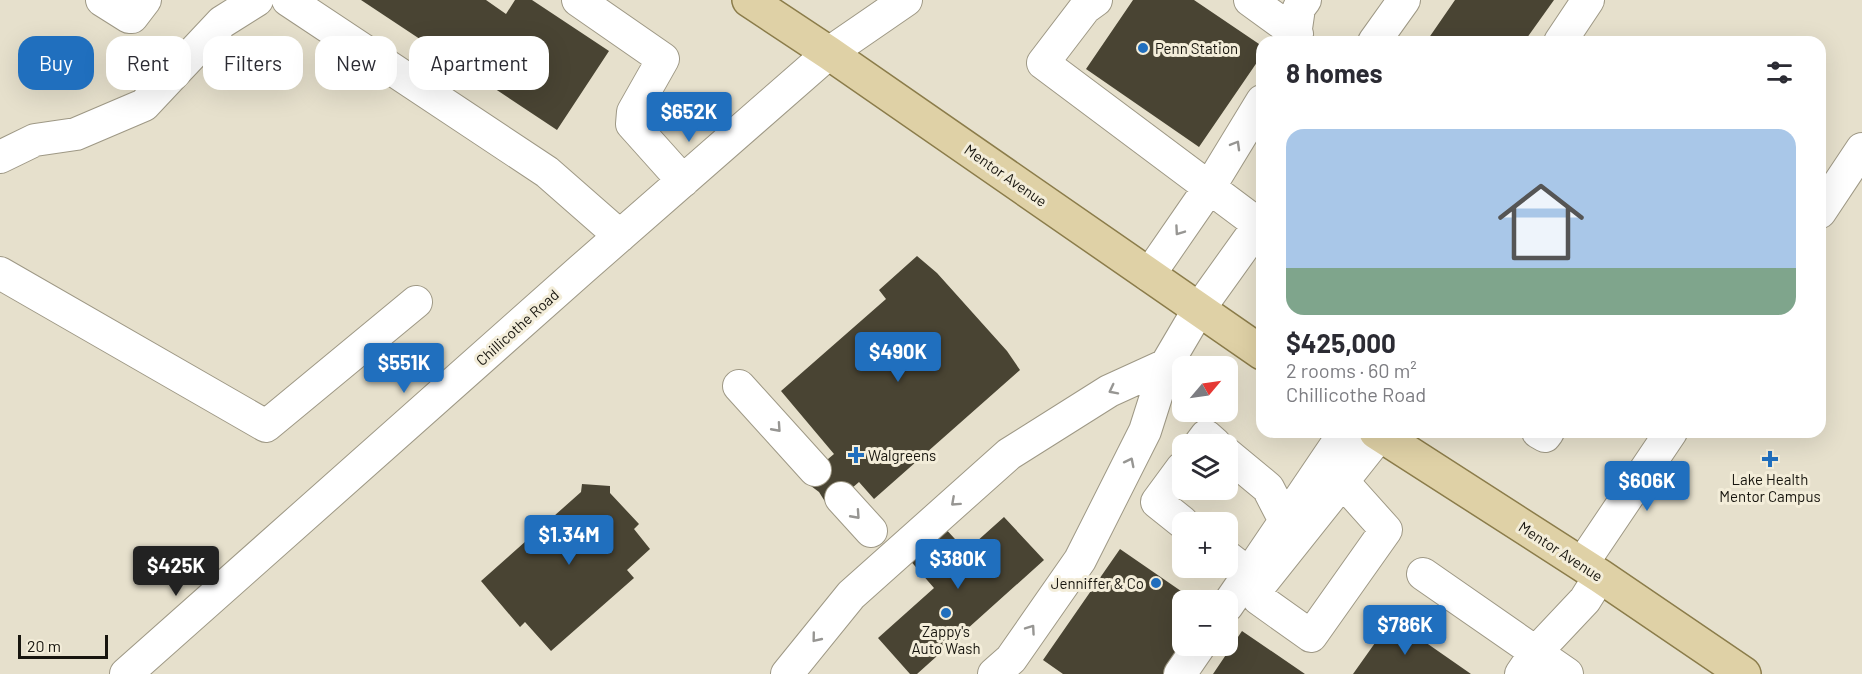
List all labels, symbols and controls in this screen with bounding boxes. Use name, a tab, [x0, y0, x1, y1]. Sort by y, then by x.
chip: Buy	[18, 36, 94, 90]
chip: Rent	[106, 36, 191, 90]
chip: Filters	[203, 36, 303, 90]
chip: New	[315, 36, 397, 90]
chip: Apartment	[409, 36, 549, 90]
place label: Penn Station	[1155, 39, 1238, 57]
marker: Penn Station	[1136, 41, 1150, 55]
icon: filters	[1763, 56, 1796, 89]
text: 8 homes	[1286, 57, 1383, 88]
pin: $652K	[647, 92, 731, 143]
text: $652K	[661, 99, 717, 123]
street label: Mentor Avenue	[961, 140, 1051, 210]
one-way arrow	[1229, 141, 1240, 151]
icon: home	[1487, 168, 1595, 276]
one-way arrow	[1175, 225, 1186, 236]
street label: Chillicothe Road	[472, 285, 562, 369]
text: $425,000	[1286, 327, 1396, 358]
pin: $490K	[856, 332, 940, 383]
text: $490K	[869, 339, 927, 363]
pin: $551K	[362, 343, 446, 394]
text: $551K	[378, 350, 430, 374]
north arrow	[1172, 356, 1238, 422]
map controls	[1172, 356, 1238, 656]
text: 2 rooms · 60 m²	[1286, 358, 1417, 382]
one-way arrow	[1108, 382, 1119, 394]
text: Chillicothe Road	[1286, 382, 1426, 406]
one-way arrow	[770, 421, 781, 432]
button: layers	[1172, 434, 1238, 500]
place label: Walgreens	[868, 446, 936, 464]
marker: Walgreens	[849, 448, 863, 462]
marker: Lake Health Mentor Campus	[1761, 450, 1779, 468]
one-way arrow	[1123, 457, 1134, 468]
pin: $606K	[1605, 461, 1689, 512]
text: $606K	[1619, 468, 1675, 492]
place label: Lake Health Mentor Campus	[1719, 470, 1821, 505]
one-way arrow	[951, 495, 962, 506]
one-way arrow	[849, 508, 860, 518]
button: +	[1172, 512, 1238, 578]
pin: $1.34M	[520, 515, 618, 566]
street label: Mentor Avenue	[1516, 517, 1606, 585]
text: $1.34M	[538, 522, 600, 546]
pin: $380K	[916, 539, 1000, 590]
pin: $425K	[134, 546, 218, 597]
text: $380K	[930, 546, 986, 570]
text: $425K	[147, 553, 205, 577]
place label: Jenniffer & Co	[1051, 574, 1144, 592]
marker: Jenniffer & Co	[1149, 576, 1163, 590]
button: −	[1172, 590, 1238, 656]
pin: $786K	[1363, 605, 1447, 656]
marker: Zappy's Auto Wash	[939, 606, 953, 620]
text: $786K	[1377, 612, 1433, 636]
place label: Zappy's Auto Wash	[912, 622, 980, 657]
one-way arrow	[1024, 625, 1035, 636]
one-way arrow	[812, 631, 823, 642]
scale bar	[18, 632, 108, 660]
text: 20 m	[27, 636, 61, 655]

